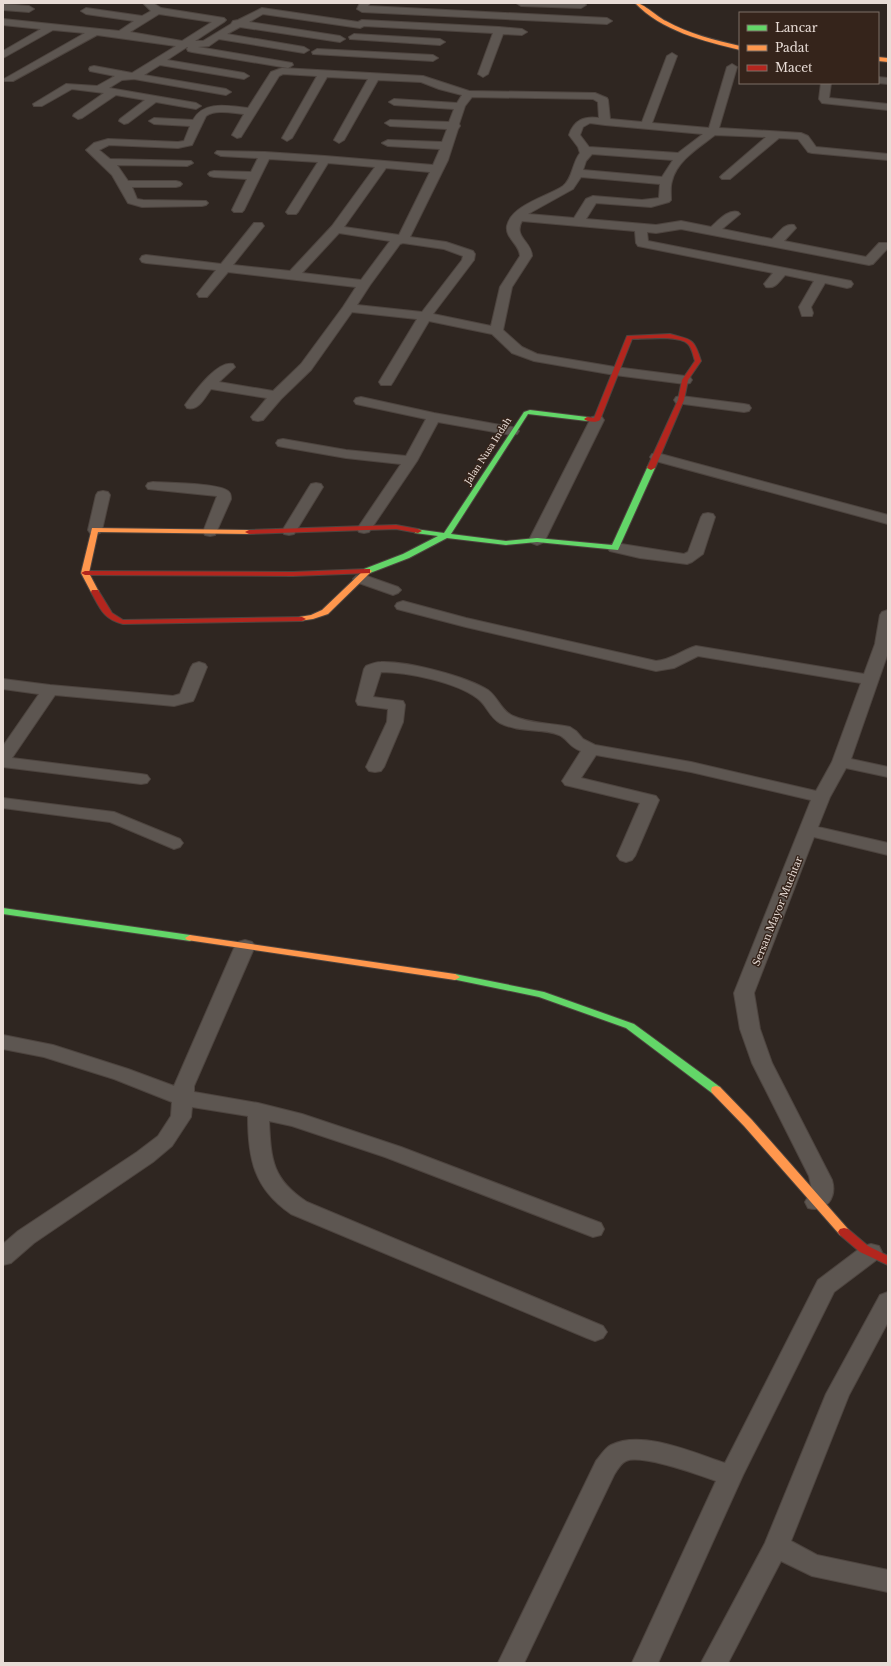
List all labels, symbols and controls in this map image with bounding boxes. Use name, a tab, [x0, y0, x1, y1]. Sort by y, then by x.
legend	[739, 12, 879, 84]
text: Lancar	[775, 20, 818, 35]
text: Padat	[775, 40, 809, 55]
text: Macet	[775, 60, 813, 75]
street label: Jalan Nusa Indah	[461, 415, 513, 487]
street label: Sersan Mayor Muchtar	[750, 854, 805, 968]

